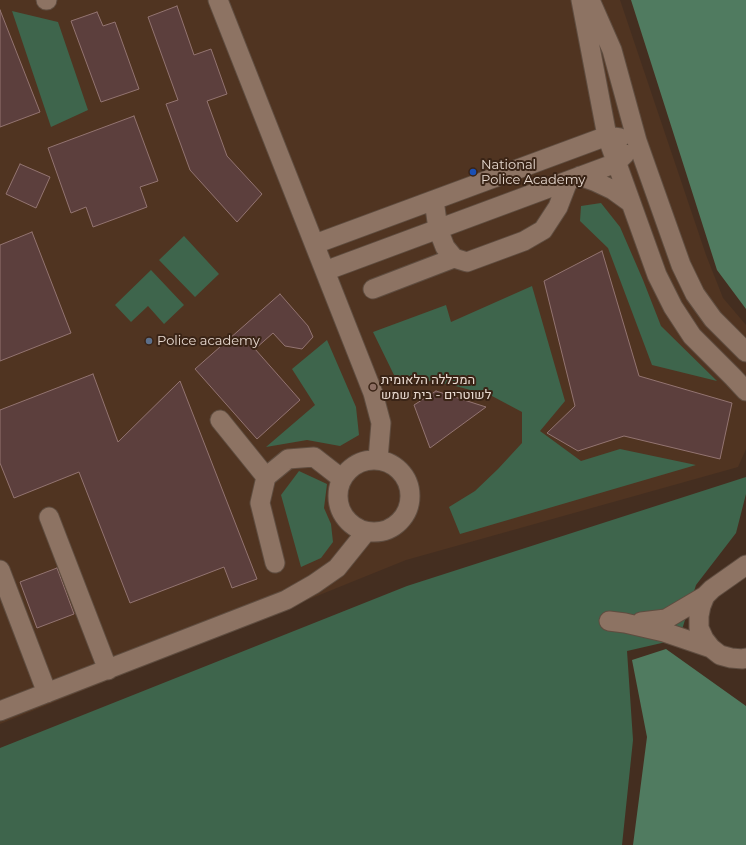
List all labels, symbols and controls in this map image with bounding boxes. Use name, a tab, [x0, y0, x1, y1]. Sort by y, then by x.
place label: National Police Academy	[481, 157, 585, 188]
marker: National Police Academy	[468, 167, 478, 177]
place label: Police academy	[157, 333, 260, 349]
marker: Police academy	[144, 336, 154, 346]
place label: המכללה הלאומית לשוטרים - בית שמש	[381, 372, 491, 403]
marker: המכללה הלאומית לשוטרים - בית שמש	[368, 382, 378, 392]

